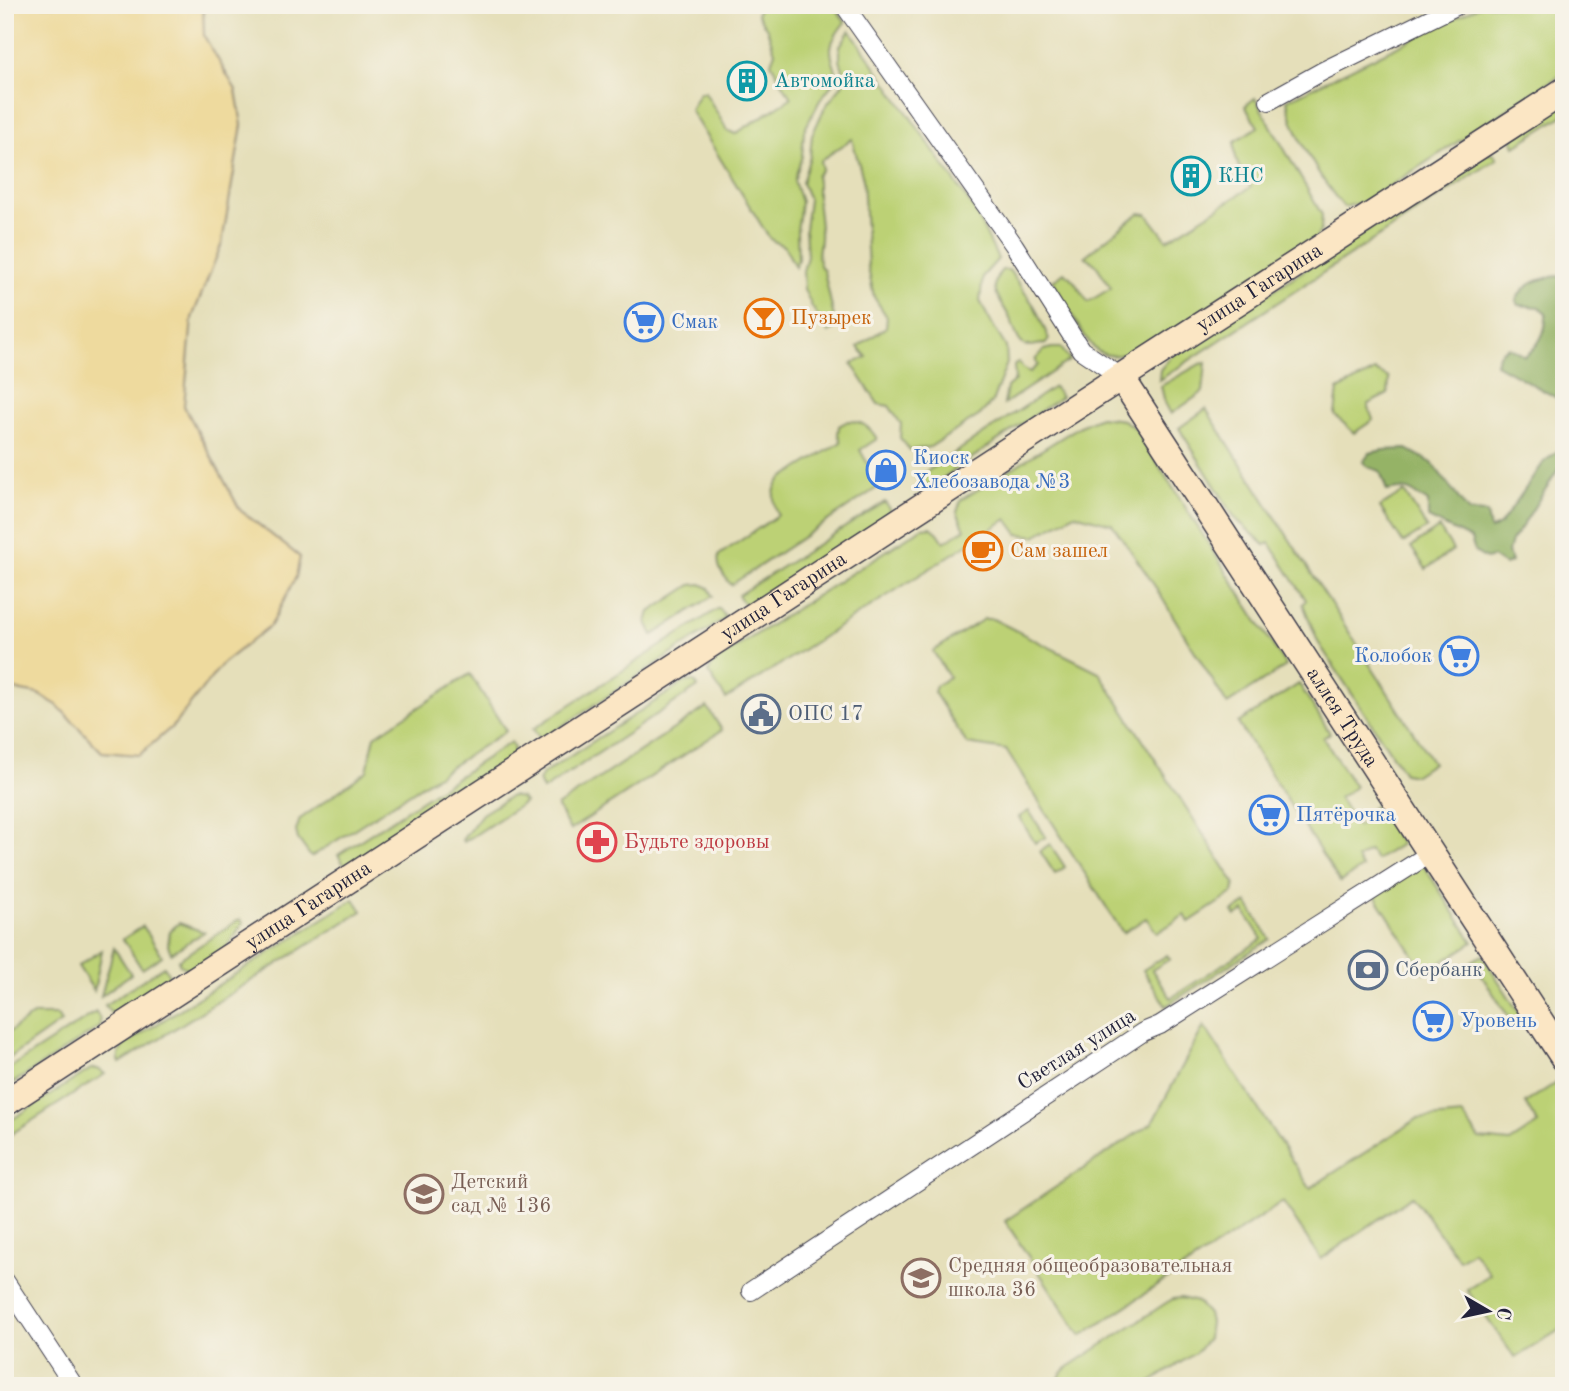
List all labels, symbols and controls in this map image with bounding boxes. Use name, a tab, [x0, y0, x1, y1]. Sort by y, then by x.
building icon: Автомойка	[726, 60, 768, 102]
place label: Автомойка	[774, 71, 875, 92]
building icon: КНС	[1170, 155, 1212, 197]
place label: КНС	[1218, 166, 1264, 187]
street label: улица Гагарина	[1193, 239, 1326, 336]
bar icon: Пузырек	[743, 297, 785, 339]
supermarket icon: Смак	[623, 301, 665, 343]
place label: Пузырек	[791, 308, 872, 329]
place label: Смак	[671, 312, 719, 333]
place label: Киоск Хлебозавода №3	[913, 448, 1070, 493]
shop icon: Киоск Хлебозавода №3	[865, 449, 907, 491]
cafe icon: Сам зашел	[962, 530, 1004, 572]
place label: Сам зашел	[1010, 541, 1108, 562]
street label: улица Гагарина	[717, 548, 850, 645]
supermarket icon: Колобок	[1438, 635, 1480, 677]
place label: Колобок	[1354, 646, 1432, 667]
street label: аллея Труда	[1302, 664, 1382, 771]
public building icon: ОПС 17	[740, 693, 782, 735]
place label: ОПС 17	[788, 704, 864, 725]
supermarket icon: Пятёрочка	[1248, 794, 1290, 836]
place label: Пятёрочка	[1296, 805, 1396, 826]
pharmacy icon: Будьте здоровы	[576, 821, 618, 863]
place label: Будьте здоровы	[624, 832, 770, 853]
street label: улица Гагарина	[242, 857, 375, 954]
bank icon: Сбербанк	[1347, 949, 1389, 991]
place label: Сбербанк	[1395, 960, 1483, 981]
supermarket icon: Уровень	[1412, 1000, 1454, 1042]
street label: Светлая улица	[1014, 1005, 1140, 1095]
place label: Уровень	[1460, 1011, 1537, 1032]
place label: Детский сад № 136	[451, 1172, 552, 1217]
school or university icon: Детский сад № 136	[403, 1173, 445, 1215]
place label: Средняя общеобразовательная школа 36	[948, 1256, 1232, 1301]
school or university icon: Средняя общеобразовательная школа 36	[900, 1257, 942, 1299]
north arrow	[1454, 1276, 1524, 1346]
text: С	[1492, 1306, 1513, 1321]

